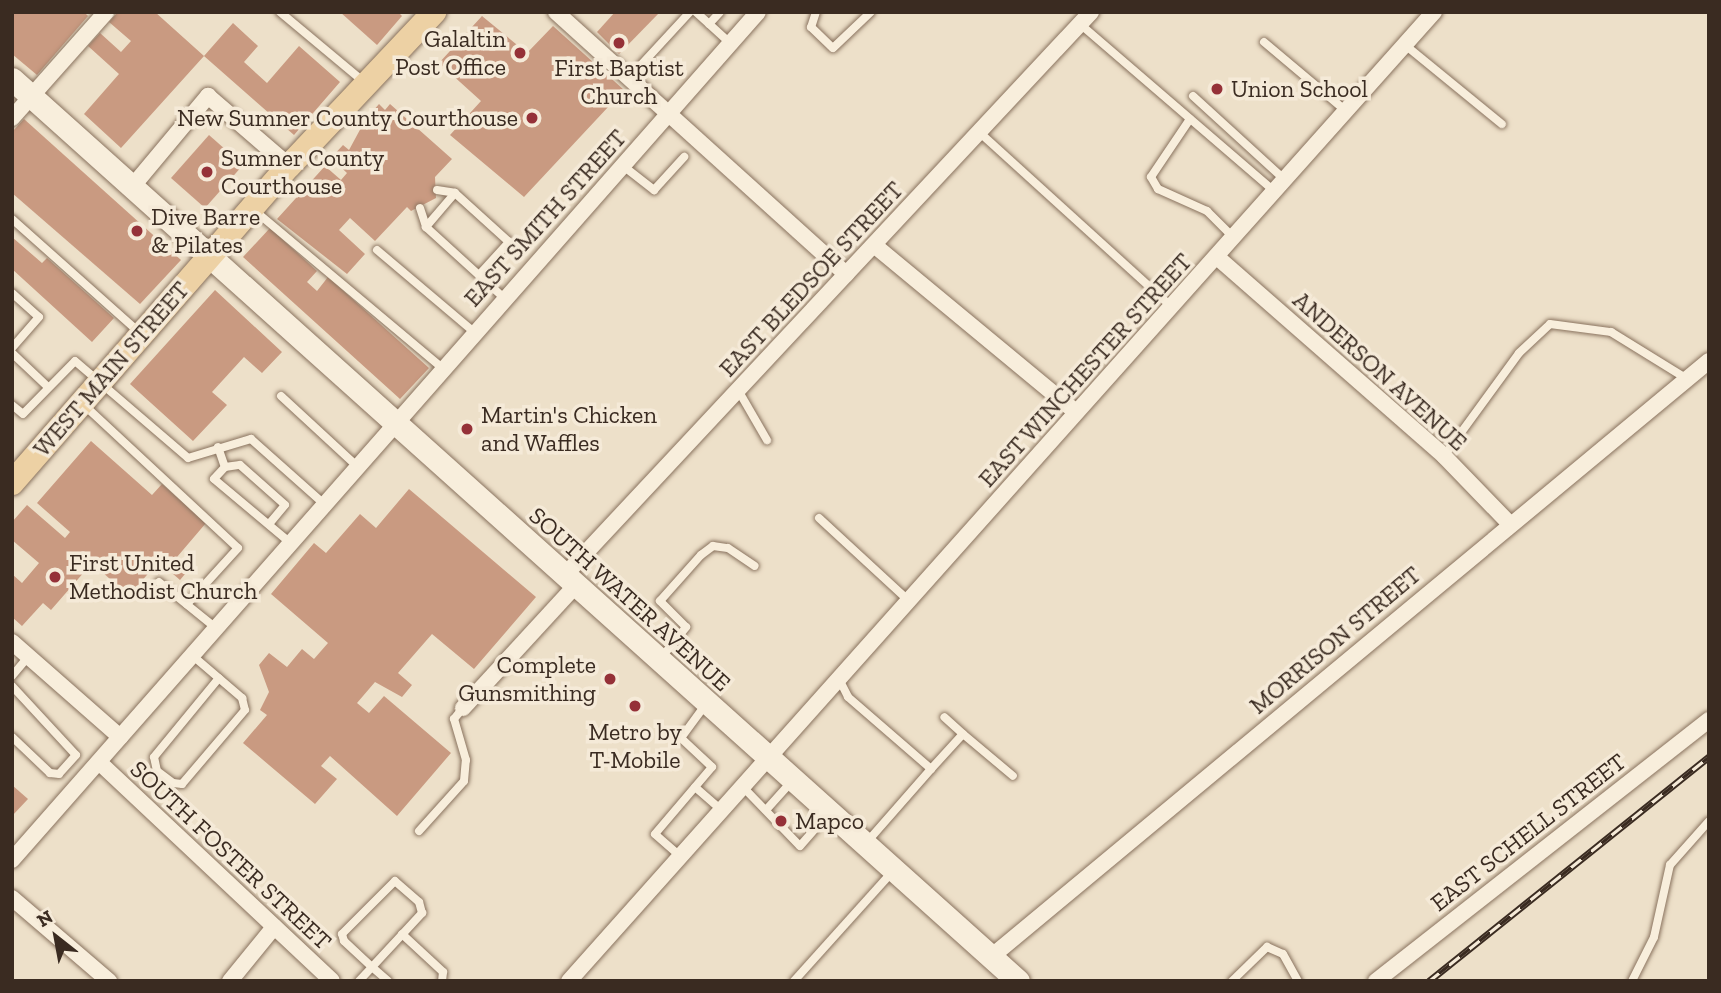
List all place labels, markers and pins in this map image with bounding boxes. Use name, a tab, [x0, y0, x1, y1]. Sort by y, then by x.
place label: Galaltin Post Office	[395, 25, 506, 81]
marker: First Baptist Church	[611, 35, 627, 51]
marker: Galaltin Post Office	[512, 45, 528, 61]
place label: First Baptist Church	[554, 54, 684, 110]
place label: Union School	[1231, 75, 1368, 103]
marker: Union School	[1209, 81, 1225, 97]
place label: New Sumner County Courthouse	[175, 104, 518, 132]
marker: New Sumner County Courthouse	[524, 110, 540, 126]
place label: Sumner County Courthouse	[221, 144, 385, 200]
marker: Sumner County Courthouse	[199, 164, 215, 180]
place label: Dive Barre & Pilates	[151, 203, 260, 259]
marker: Dive Barre & Pilates	[129, 223, 145, 239]
place label: Martin's Chicken and Waffles	[481, 401, 657, 457]
marker: Martin's Chicken and Waffles	[459, 421, 475, 437]
place label: First United Methodist Church	[69, 549, 257, 605]
marker: First United Methodist Church	[47, 569, 63, 585]
place label: Complete Gunsmithing	[458, 651, 596, 707]
marker: Complete Gunsmithing	[602, 671, 618, 687]
marker: Metro by T-Mobile	[627, 698, 643, 714]
place label: Metro by T-Mobile	[588, 718, 682, 774]
place label: Mapco	[795, 807, 864, 835]
marker: Mapco	[773, 813, 789, 829]

